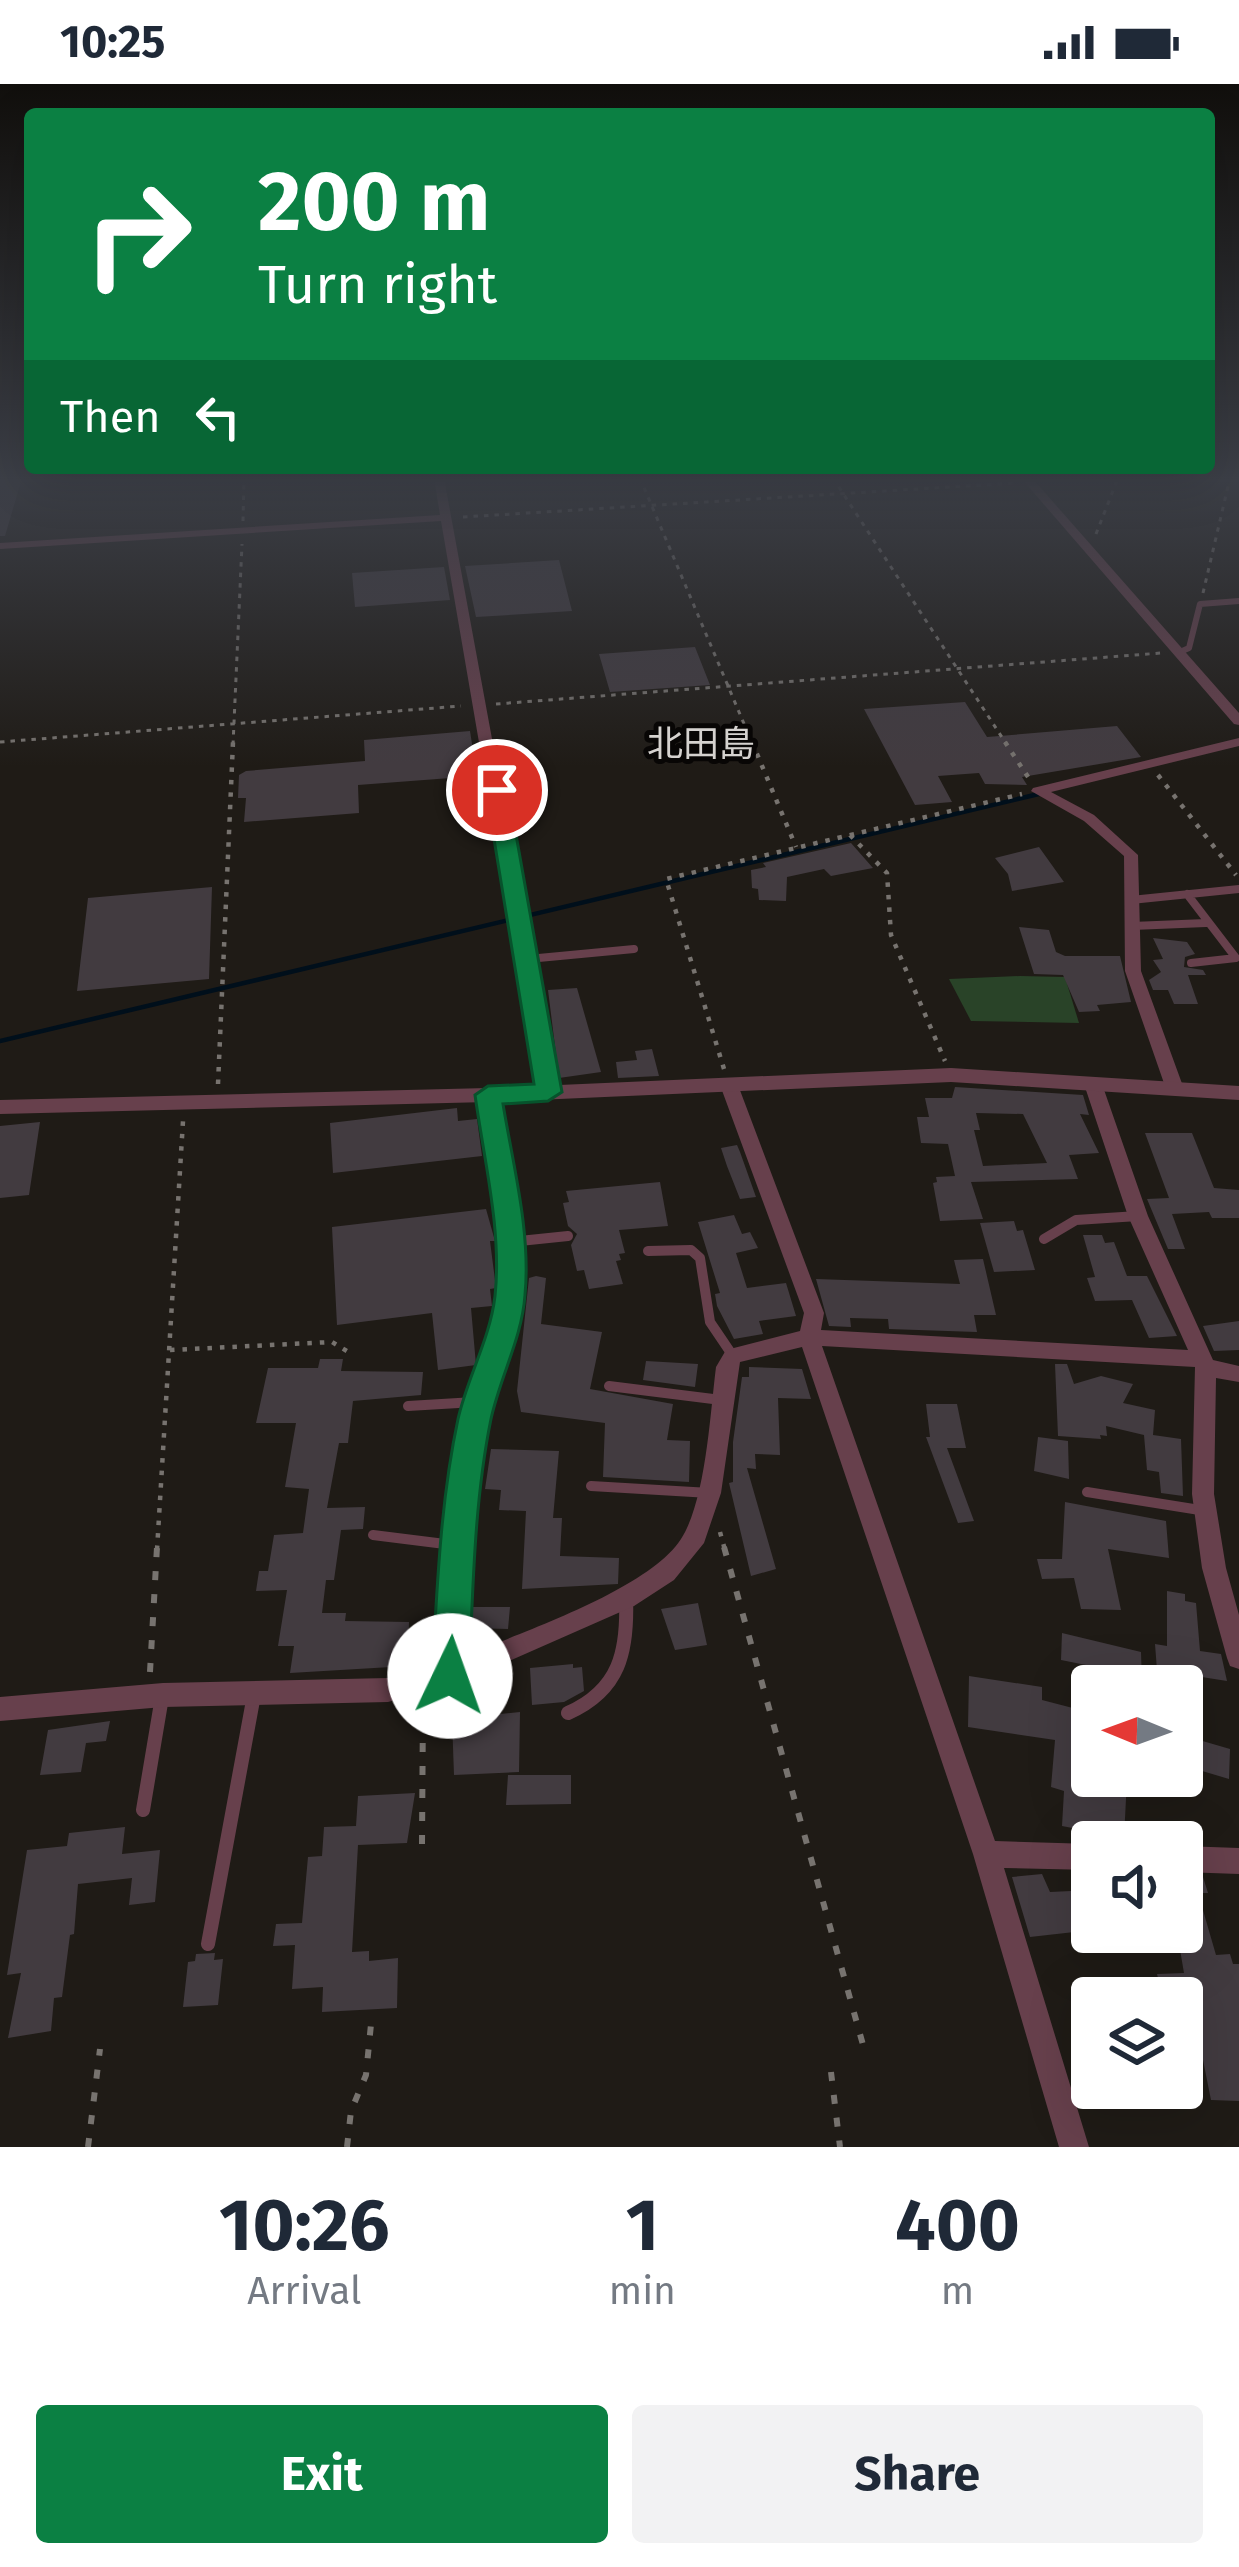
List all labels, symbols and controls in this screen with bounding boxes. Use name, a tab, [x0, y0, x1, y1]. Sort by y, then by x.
text: 10:25	[60, 15, 165, 69]
text: 200 m	[258, 151, 491, 252]
icon: right	[60, 156, 216, 312]
text: Turn right	[258, 253, 497, 317]
icon: left	[185, 384, 251, 450]
text: Then	[60, 390, 161, 444]
district label: 北田島	[647, 722, 755, 766]
pin	[446, 739, 548, 841]
icon: arrive	[464, 757, 530, 823]
position arrow	[387, 1613, 513, 1739]
north arrow	[1071, 1665, 1203, 1797]
map controls	[1071, 1665, 1203, 2109]
button: sound	[1071, 1821, 1203, 1953]
button: layers	[1071, 1977, 1203, 2109]
text: 10:26	[219, 2183, 390, 2269]
text: 1	[626, 2183, 659, 2269]
text: 400	[895, 2183, 1020, 2269]
text: Arrival	[247, 2268, 361, 2314]
text: min	[609, 2268, 676, 2314]
text: m	[941, 2268, 974, 2314]
button: Exit	[36, 2405, 608, 2543]
button: Share	[632, 2405, 1203, 2543]

